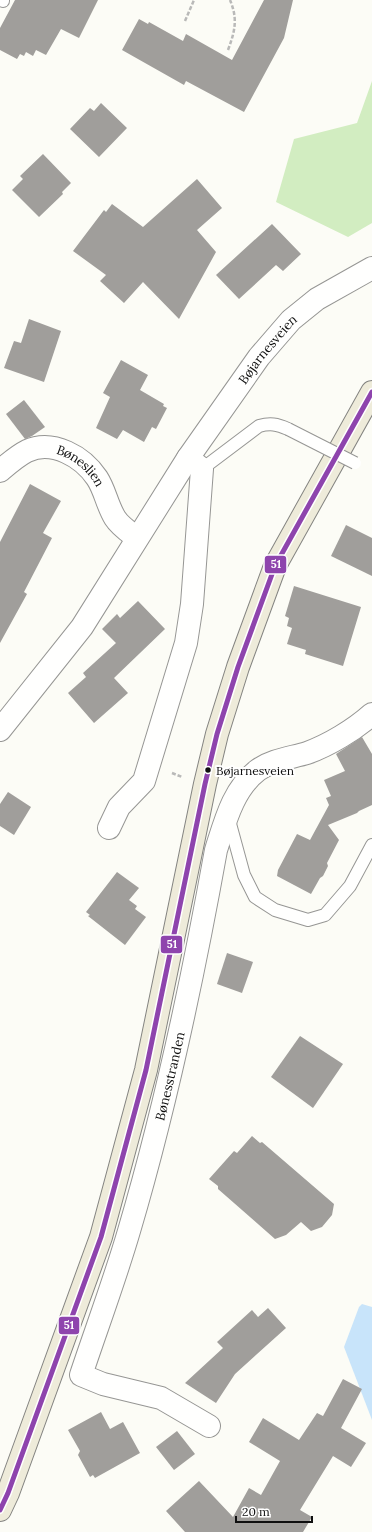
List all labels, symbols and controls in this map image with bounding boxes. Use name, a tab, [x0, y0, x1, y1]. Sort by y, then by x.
street label: Bøjarnesveien	[234, 310, 300, 387]
street label: Bøneslien	[55, 441, 109, 490]
line badge: 51	[264, 555, 287, 574]
text: 51	[271, 557, 282, 571]
place label: Bøjarnesveien	[216, 763, 294, 778]
marker: Bøjarnesveien	[203, 765, 213, 775]
line badge: 51	[160, 935, 183, 954]
text: 51	[167, 937, 178, 951]
street label: Bønesstranden	[151, 1030, 188, 1122]
line badge: 51	[58, 1316, 80, 1335]
text: 51	[64, 1318, 75, 1332]
scale bar	[236, 1498, 312, 1524]
text: 20 m	[242, 1504, 270, 1519]

